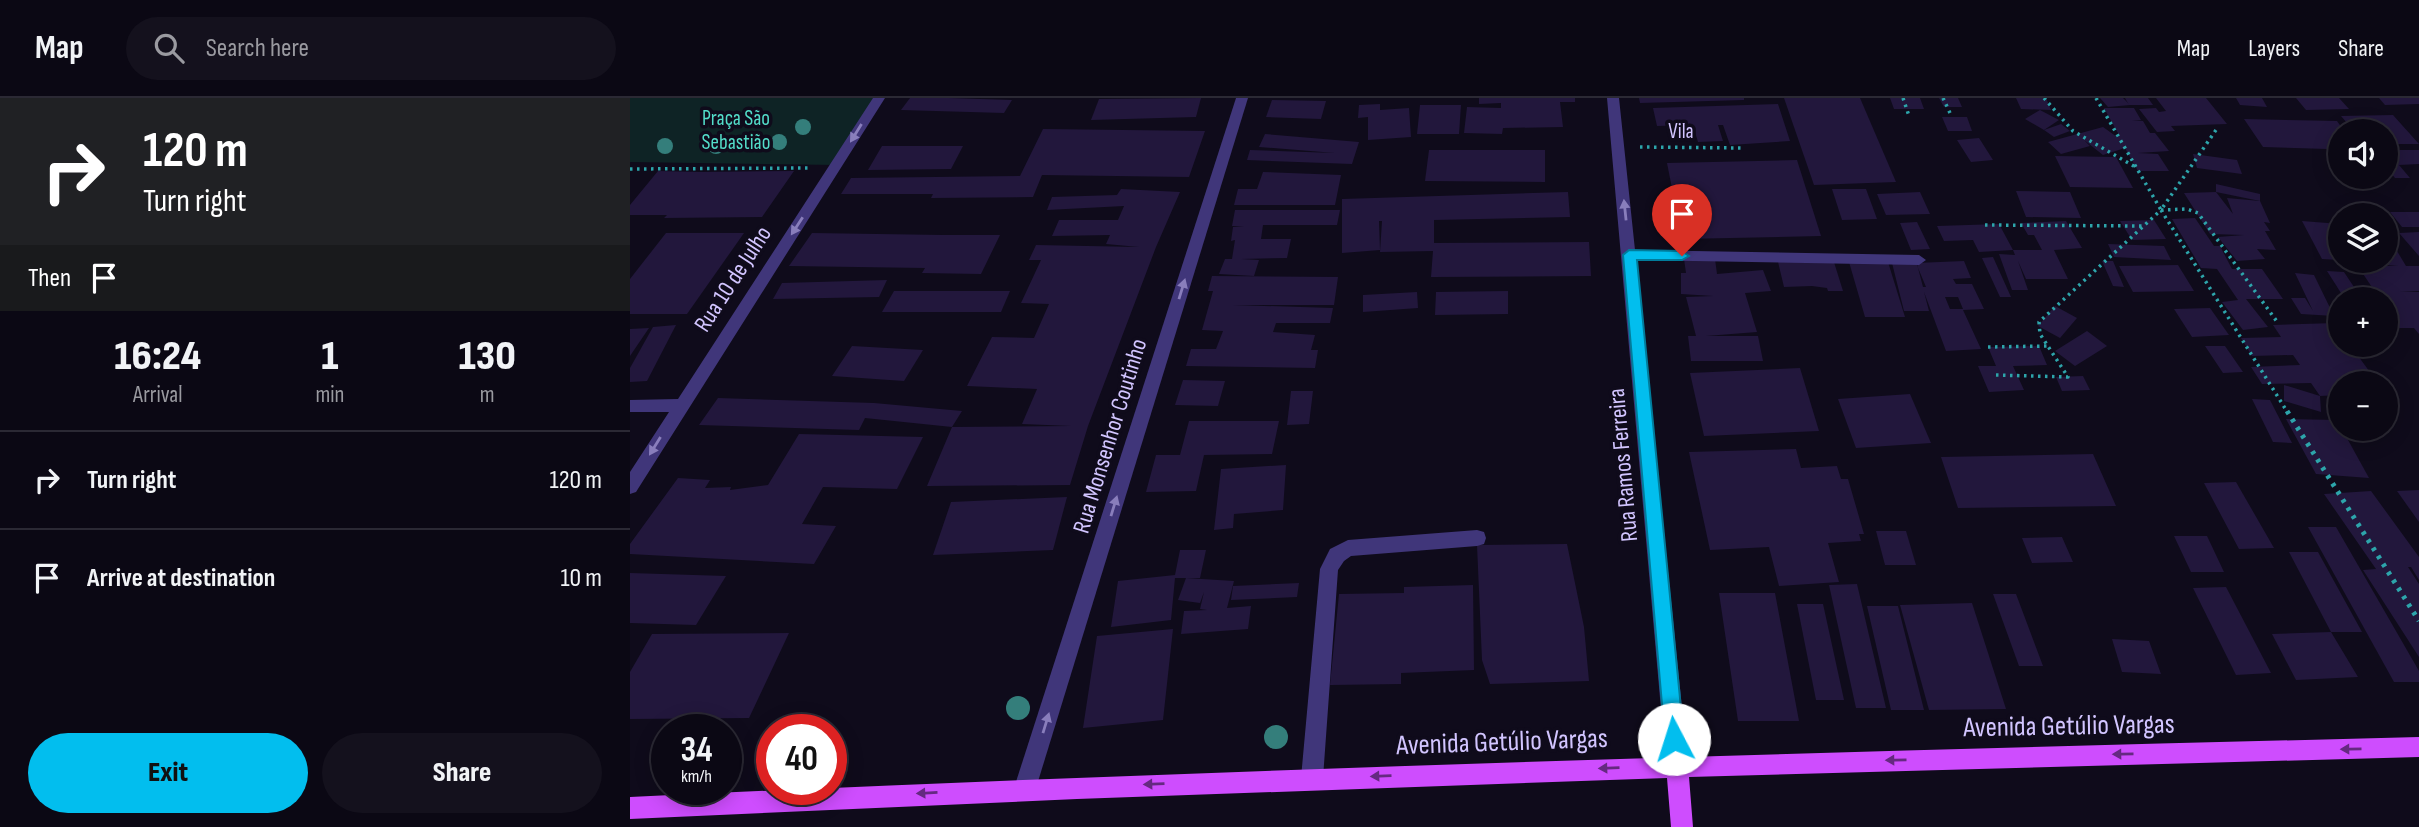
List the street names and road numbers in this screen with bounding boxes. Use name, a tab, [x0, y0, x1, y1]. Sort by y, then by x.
street label: Vila	[1668, 119, 1694, 144]
street label: Rua 10 de Julho	[688, 221, 778, 337]
street label: Rua Monsenhor Coutinho	[1067, 335, 1153, 537]
street label: Rua Ramos Ferreira	[1602, 387, 1644, 543]
street label: Avenida Getúlio Vargas	[1962, 708, 2175, 744]
street label: Avenida Getúlio Vargas	[1395, 722, 1608, 762]

